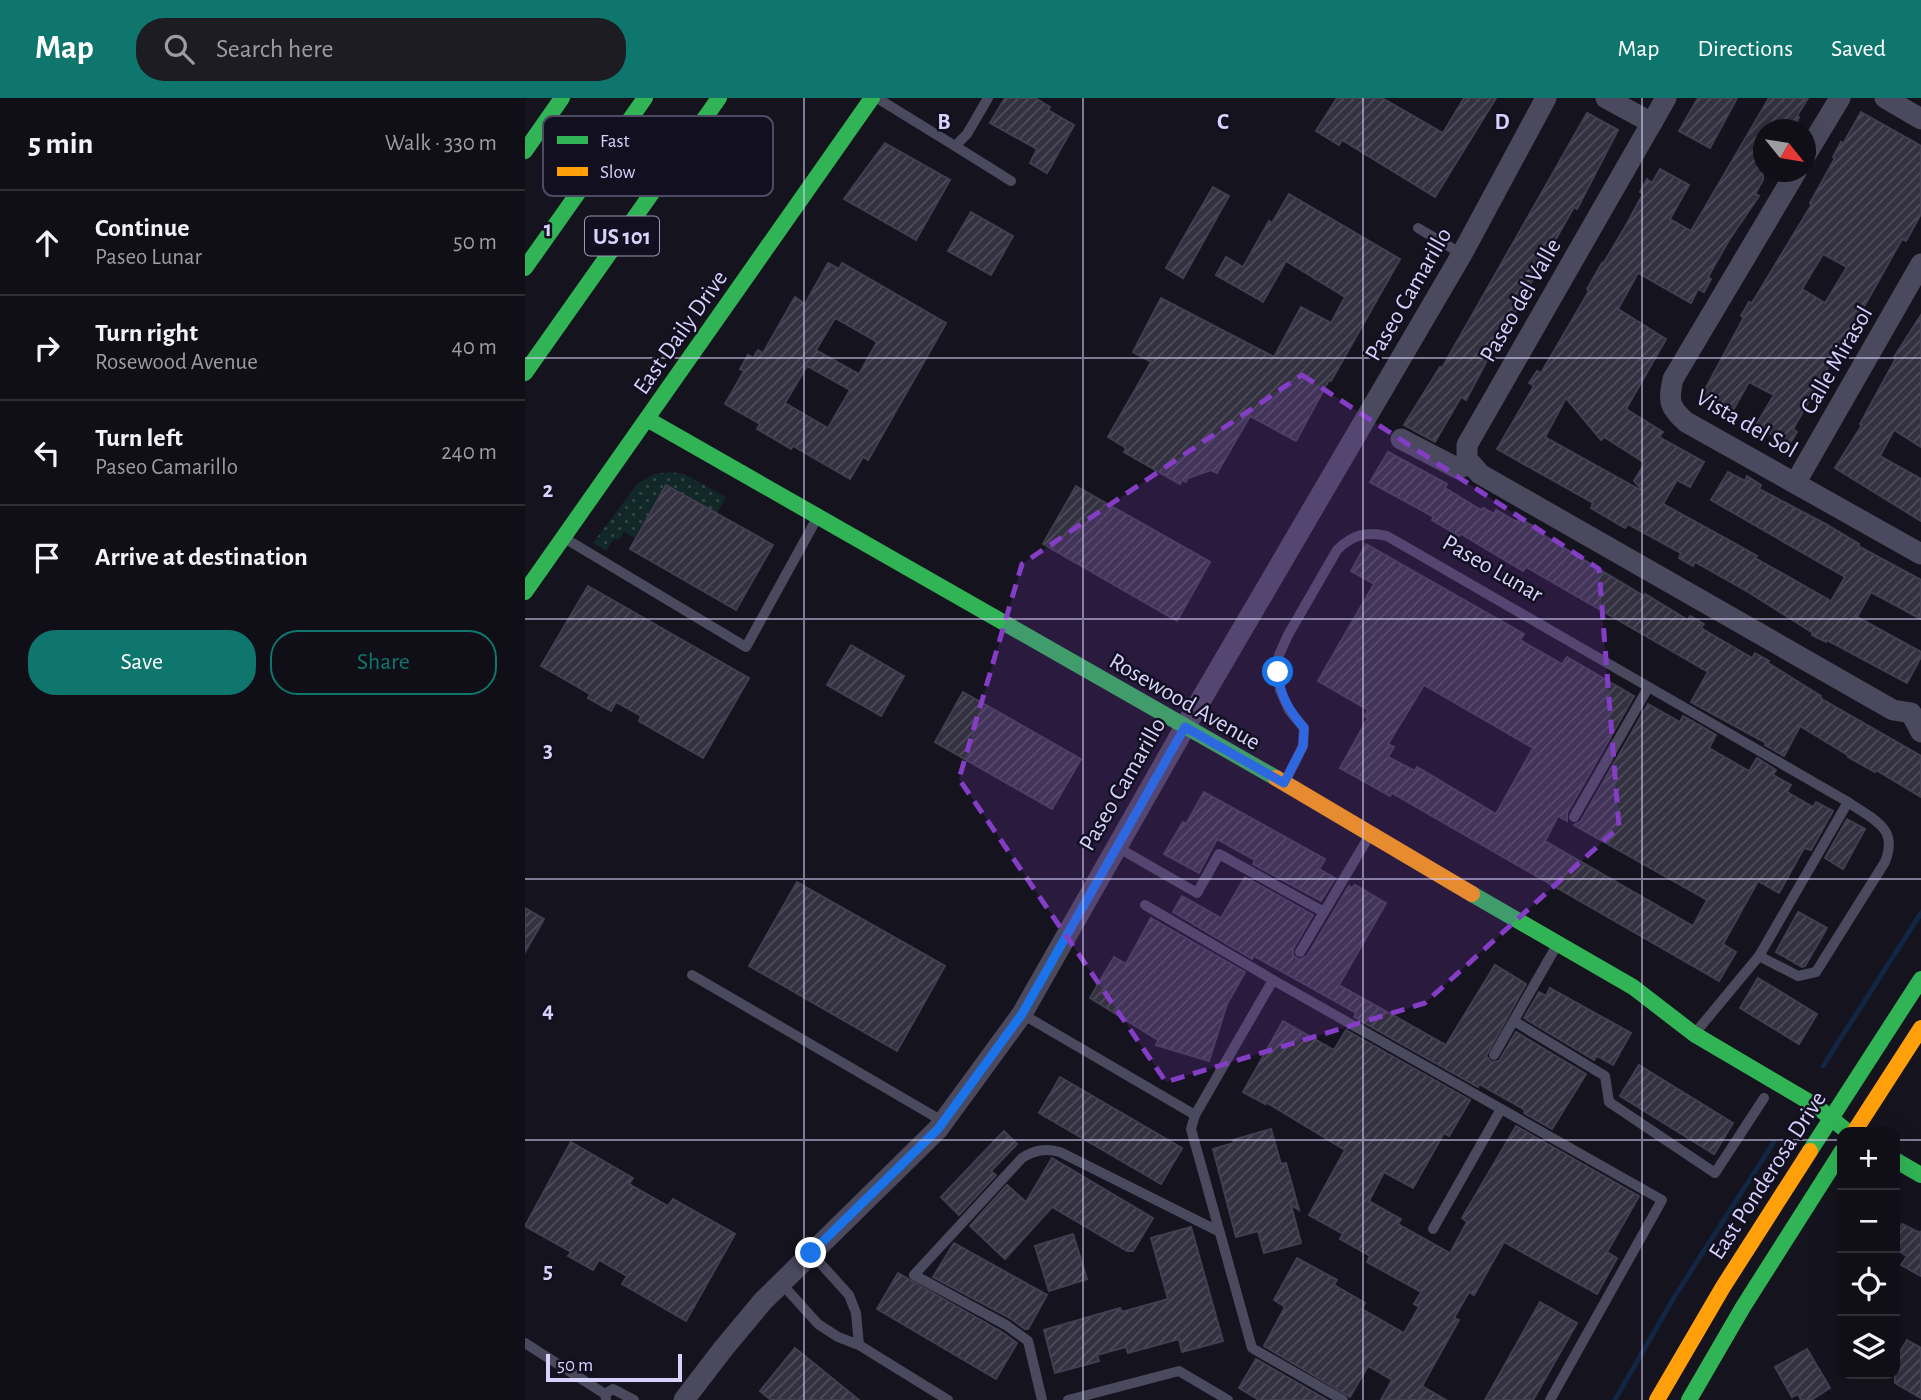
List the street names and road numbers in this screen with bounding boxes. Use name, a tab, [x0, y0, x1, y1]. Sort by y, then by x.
road number: US 101	[585, 217, 659, 256]
street label: Paseo Camarillo	[1361, 224, 1457, 365]
street label: Paseo del Valle	[1476, 235, 1566, 366]
street label: East Daily Drive	[629, 266, 732, 399]
street label: Calle Mirasol	[1796, 302, 1877, 419]
street label: Vista del Sol	[1692, 385, 1801, 462]
street label: Paseo Lunar	[1438, 531, 1547, 607]
street label: Rosewood Avenue	[1105, 649, 1264, 755]
street label: Paseo Camarillo	[1075, 714, 1171, 855]
street label: East Ponderosa Drive	[1705, 1087, 1831, 1264]

